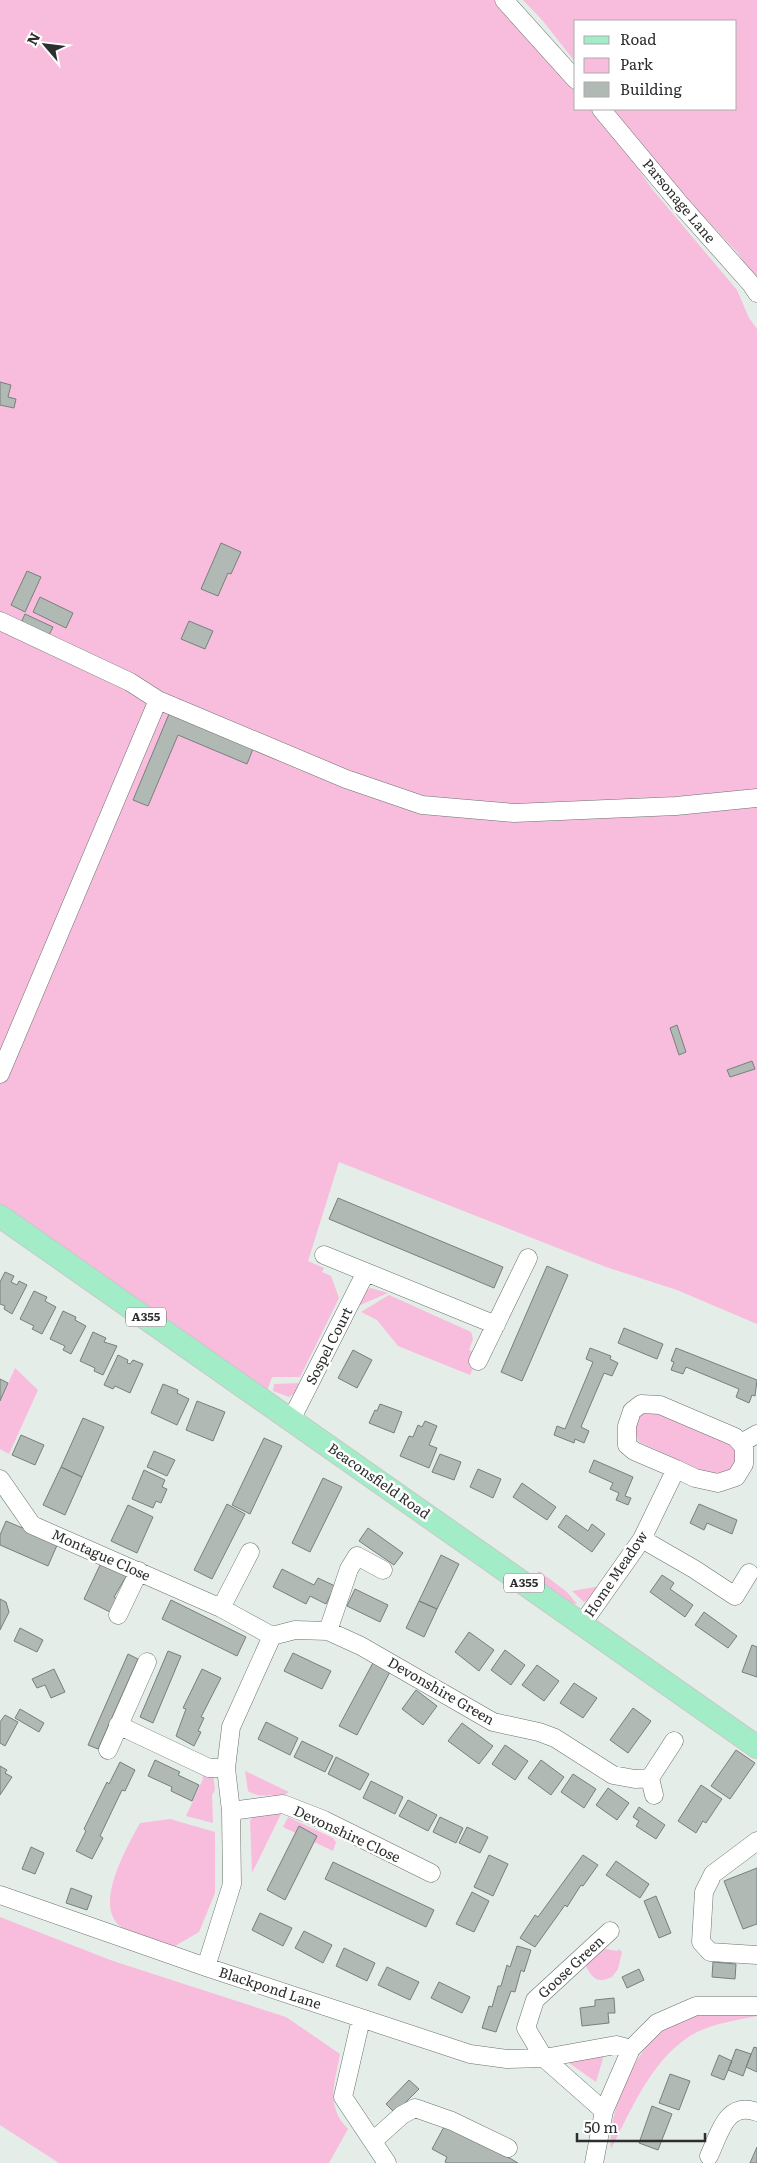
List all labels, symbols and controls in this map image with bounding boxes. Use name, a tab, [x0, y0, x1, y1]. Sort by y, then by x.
north arrow	[20, 20, 70, 70]
legend	[574, 20, 737, 110]
text: Road	[620, 27, 656, 50]
text: N	[21, 28, 44, 48]
text: Park	[620, 52, 654, 75]
text: Building	[620, 77, 682, 100]
street label: Parsonage Lane	[639, 154, 721, 247]
street label: Sospel Court	[300, 1303, 356, 1388]
road number: A355	[126, 1308, 166, 1326]
street label: Beaconsfield Road	[325, 1437, 435, 1523]
street label: Montague Close	[49, 1523, 154, 1585]
street label: Home Meadow	[579, 1526, 651, 1621]
road number: A355	[504, 1574, 544, 1592]
street label: Devonshire Green	[384, 1651, 499, 1729]
street label: Devonshire Close	[291, 1800, 404, 1867]
street label: Goose Green	[533, 1930, 608, 2002]
street label: Blackpond Lane	[216, 1961, 324, 2013]
scale bar	[577, 2110, 704, 2142]
text: 50 m	[584, 2115, 618, 2138]

